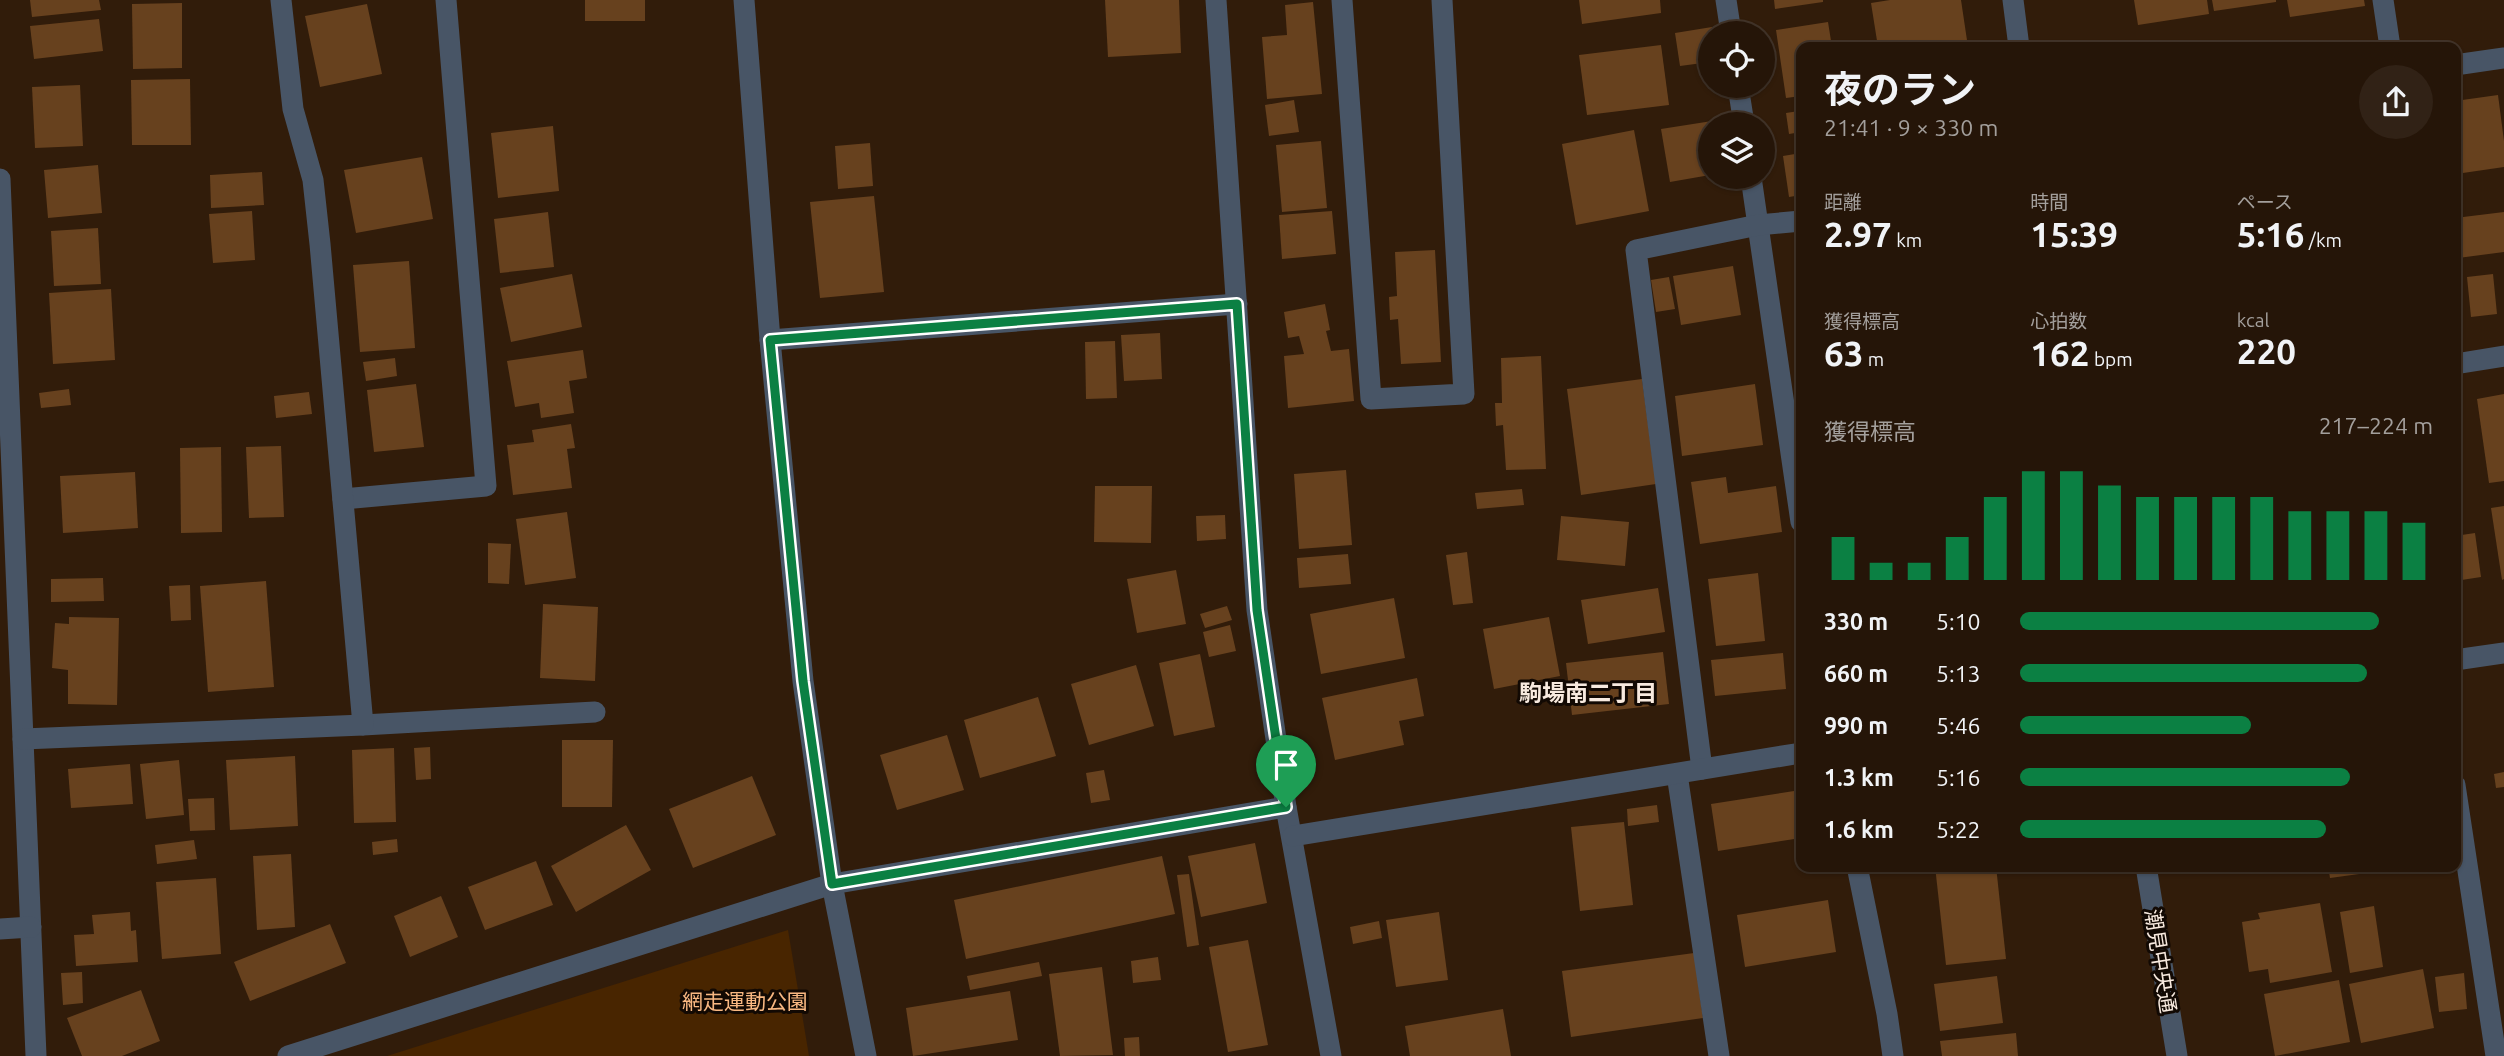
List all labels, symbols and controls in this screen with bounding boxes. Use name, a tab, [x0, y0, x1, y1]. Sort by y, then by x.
map controls	[1698, 21, 1775, 189]
button: locate	[1698, 21, 1775, 98]
button: share	[2359, 65, 2433, 139]
text: 夜のラン	[1824, 68, 1976, 110]
button: layers	[1698, 112, 1775, 189]
text: 21:41 · 9 × 330 m	[1824, 115, 1998, 140]
text: 距離	[1824, 191, 1862, 213]
text: 時間	[2030, 191, 2068, 213]
text: ペース	[2237, 191, 2293, 213]
text: 2.97	[1824, 214, 1892, 254]
text: 15:39	[2030, 214, 2118, 254]
text: 5:16	[2237, 214, 2305, 254]
text: km	[1892, 229, 1922, 251]
text: /km	[2305, 229, 2342, 251]
text: kcal	[2237, 309, 2269, 331]
text: 獲得標高	[1824, 310, 1900, 332]
text: 心拍数	[2030, 310, 2087, 332]
text: 220	[2237, 331, 2296, 371]
text: 63	[1824, 333, 1863, 373]
text: 162	[2030, 333, 2090, 373]
text: m	[1863, 348, 1884, 370]
text: bpm	[2090, 348, 2133, 370]
text: 217–224 m	[2319, 413, 2433, 438]
text: 獲得標高	[1824, 419, 1916, 444]
text: 330 m	[1824, 609, 1888, 634]
text: 5:10	[1936, 609, 1981, 634]
text: 660 m	[1824, 661, 1888, 686]
text: 5:13	[1936, 661, 1981, 686]
district label: 駒場南二丁目	[1519, 680, 1657, 705]
text: 990 m	[1824, 713, 1888, 738]
text: 5:46	[1936, 713, 1981, 738]
pin	[1256, 735, 1316, 807]
icon: arrive	[1267, 746, 1305, 784]
text: 1.3 km	[1824, 765, 1894, 790]
text: 5:16	[1936, 765, 1981, 790]
text: 1.6 km	[1824, 817, 1894, 842]
text: 5:22	[1936, 817, 1981, 842]
street label: 潮見中央通	[2141, 907, 2181, 1015]
park label: 網走運動公園	[682, 989, 808, 1013]

